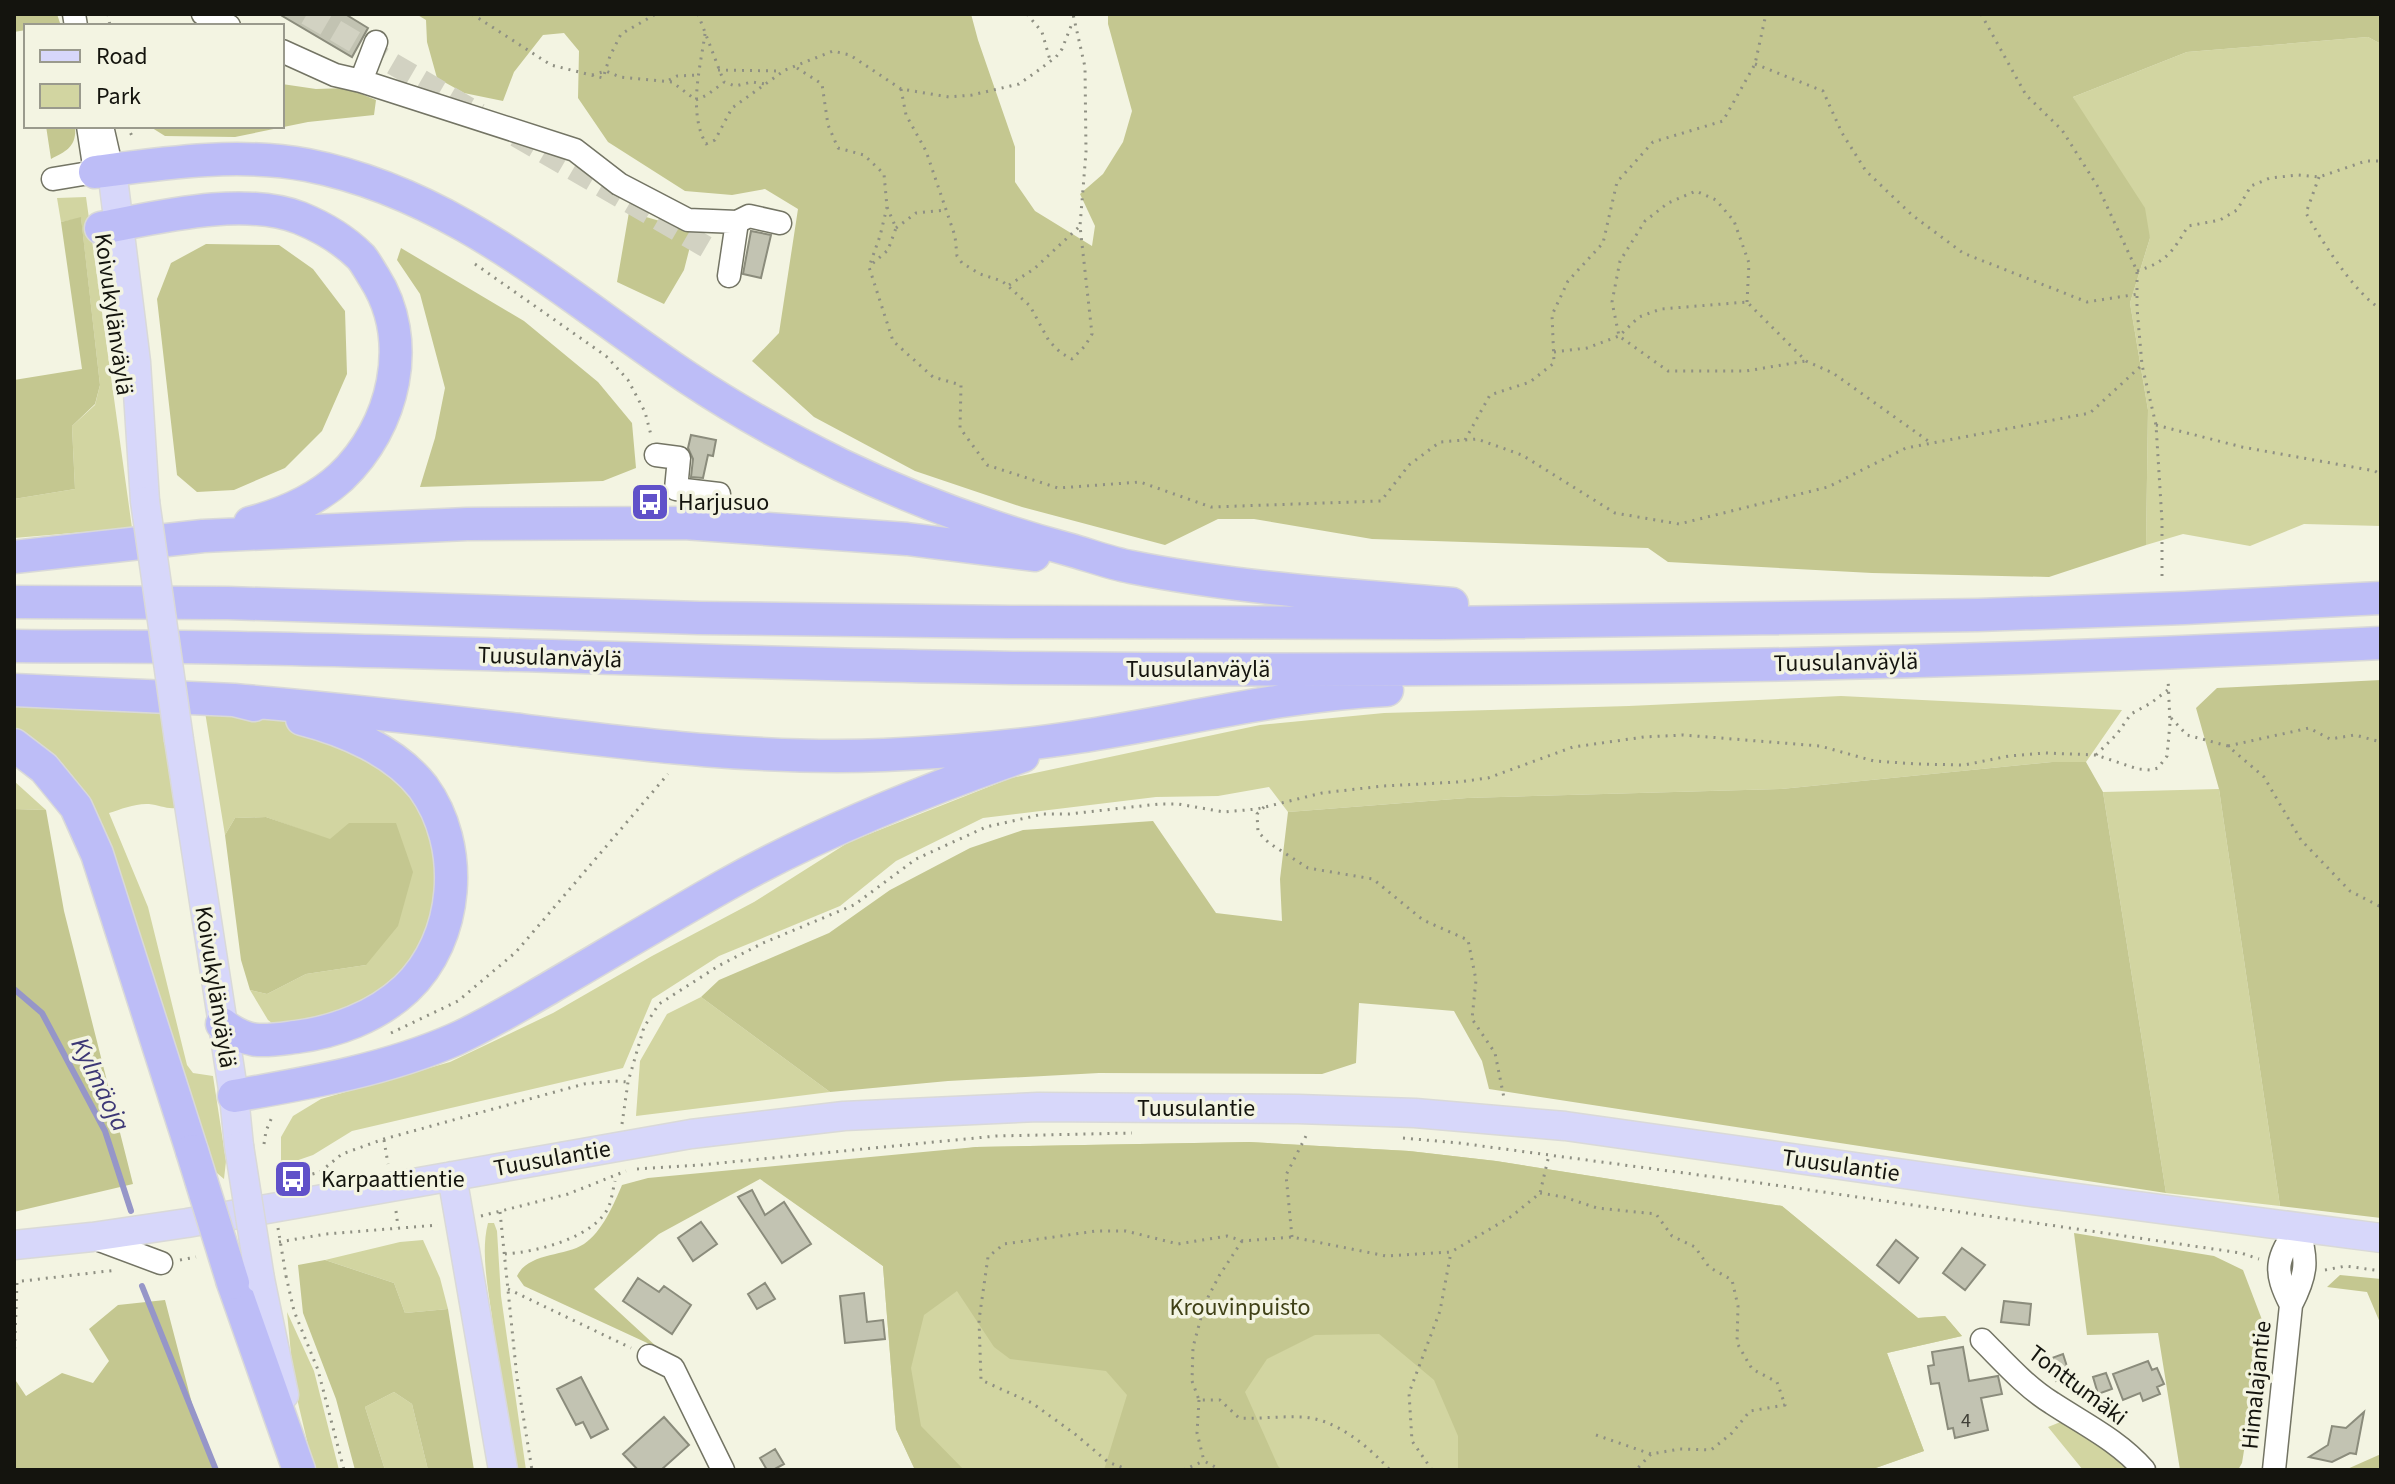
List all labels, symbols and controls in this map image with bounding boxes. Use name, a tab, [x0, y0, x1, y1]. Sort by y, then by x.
legend	[24, 24, 284, 128]
text: Road	[96, 39, 148, 74]
text: Park	[96, 79, 141, 114]
street label: Koivukylänväylä	[85, 231, 142, 397]
bus stop icon: Harjusuo	[629, 481, 671, 523]
place label: Harjusuo	[678, 485, 769, 520]
street label: Tuusulanväylä	[477, 637, 623, 678]
street label: Tuusulanväylä	[1773, 644, 1919, 681]
street label: Tuusulanväylä	[1126, 652, 1270, 687]
street label: Koivukylänväylä	[185, 904, 246, 1071]
water label: Kylmäoja	[62, 1031, 139, 1138]
street label: Tuusulantie	[1137, 1091, 1255, 1126]
street label: Tuusulantie	[491, 1131, 613, 1186]
street label: Tuusulantie	[1780, 1140, 1902, 1191]
bus stop icon: Karpaattientie	[272, 1158, 314, 1200]
place label: Karpaattientie	[321, 1162, 465, 1197]
park label: Krouvinpuisto	[1170, 1290, 1310, 1325]
street label: Himalajantie	[2232, 1319, 2281, 1451]
street label: Tonttumäki	[2021, 1337, 2135, 1434]
house number: 4	[1961, 1407, 1971, 1435]

